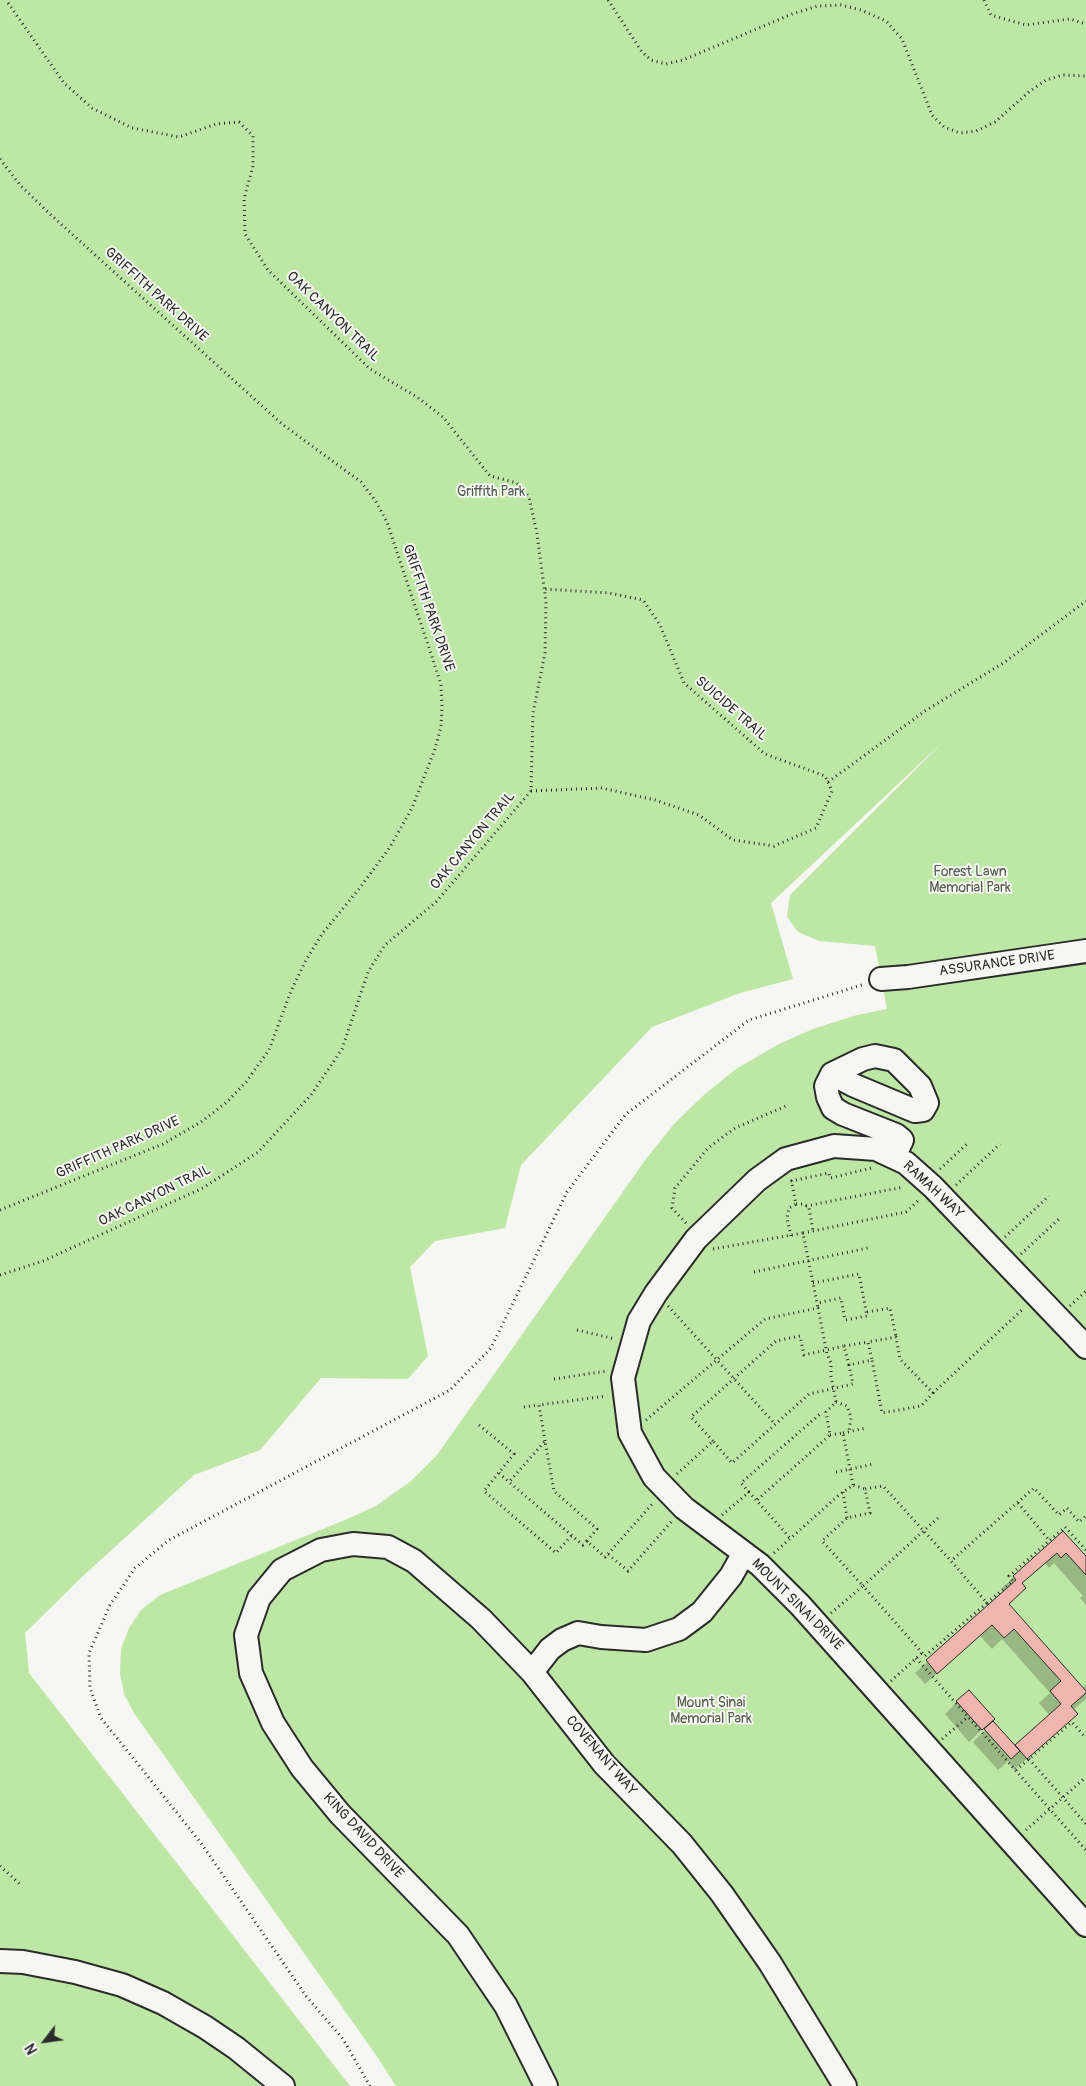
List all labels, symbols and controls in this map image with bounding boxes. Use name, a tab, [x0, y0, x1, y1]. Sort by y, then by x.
street label: GRIFFITH PARK DRIVE	[101, 244, 211, 346]
street label: OAK CANYON TRAIL	[283, 268, 383, 366]
park label: Griffith Park	[457, 484, 525, 500]
street label: GRIFFITH PARK DRIVE	[398, 542, 458, 674]
street label: SUICIDE TRAIL	[692, 673, 770, 745]
street label: OAK CANYON TRAIL	[427, 788, 519, 894]
park label: Forest Lawn Memorial Park	[929, 864, 1011, 896]
street label: ASSURANCE DRIVE	[938, 948, 1056, 980]
street label: GRIFFITH PARK DRIVE	[54, 1113, 182, 1183]
street label: RAMAH WAY	[899, 1158, 967, 1222]
street label: OAK CANYON TRAIL	[96, 1161, 214, 1231]
street label: MOUNT SINAI DRIVE	[748, 1556, 846, 1654]
park label: Mount Sinai Memorial Park	[670, 1695, 752, 1728]
street label: COVENANT WAY	[562, 1713, 640, 1799]
street label: KING DAVID DRIVE	[319, 1790, 407, 1882]
north arrow	[20, 2016, 70, 2066]
text: N	[22, 2040, 41, 2057]

